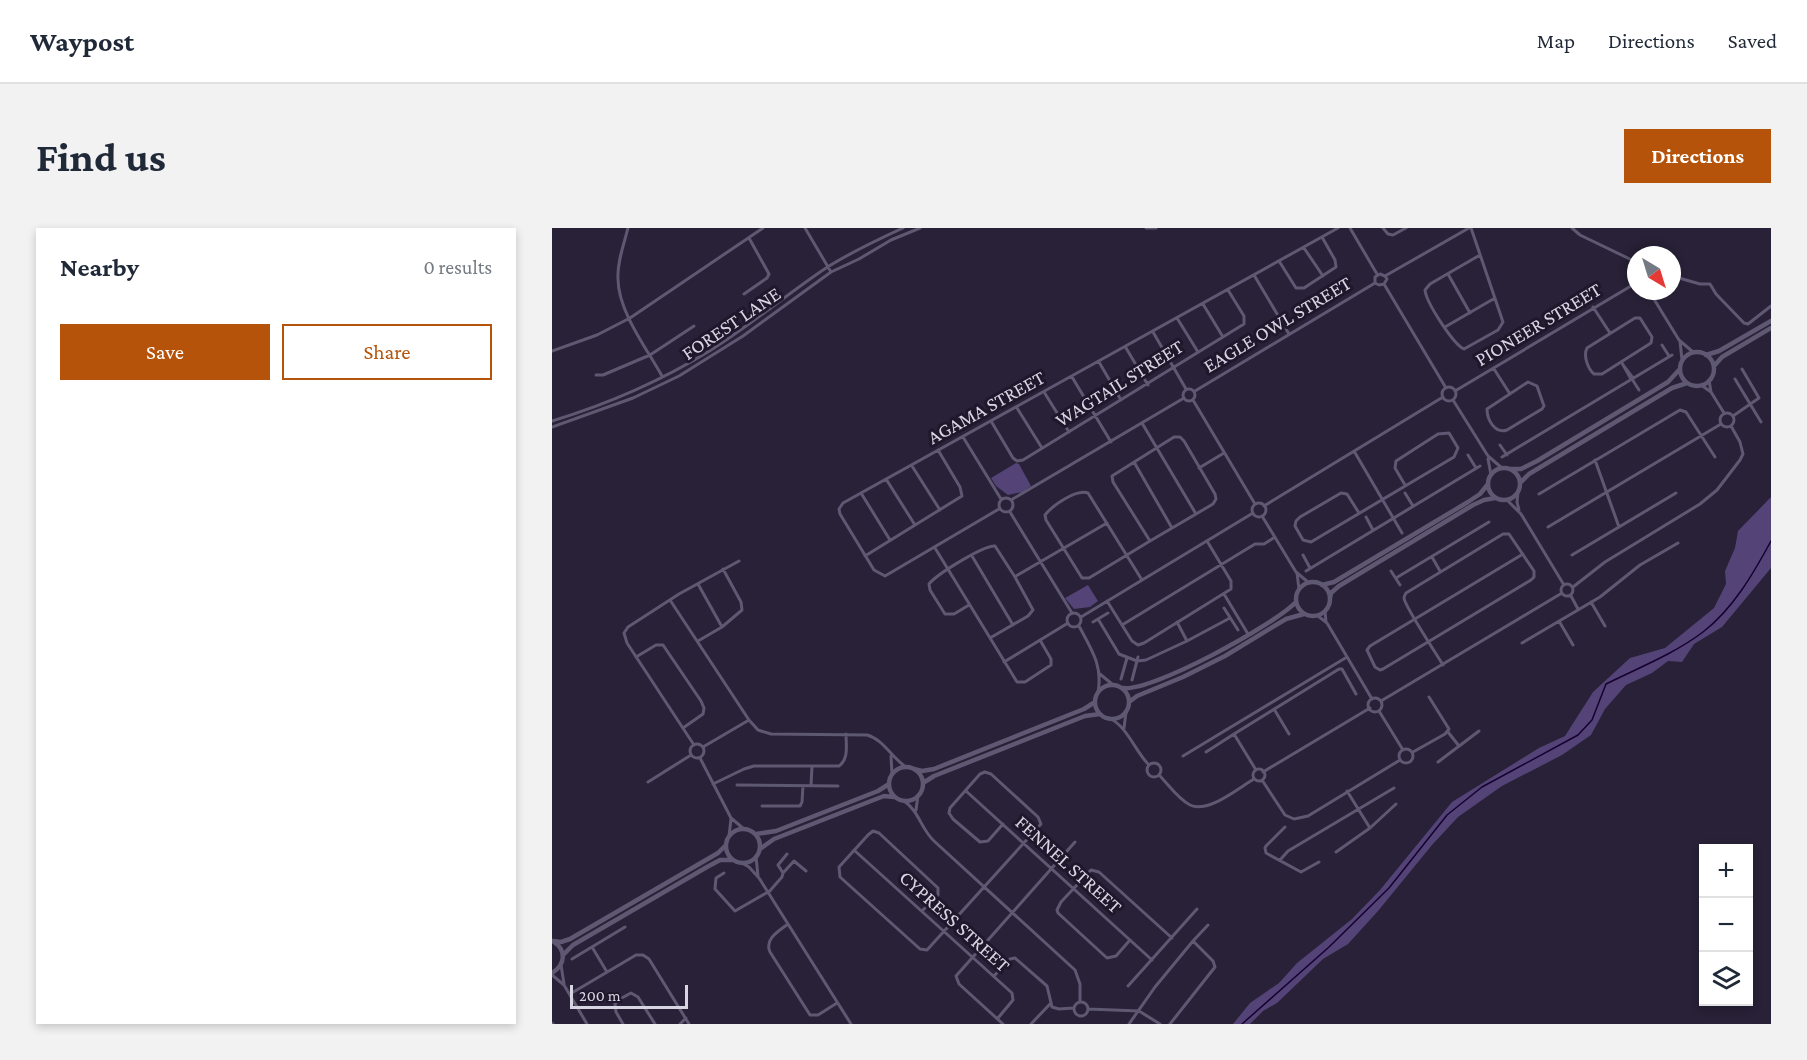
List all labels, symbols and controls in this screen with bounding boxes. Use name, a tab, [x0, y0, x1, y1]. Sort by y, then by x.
text: Waypost	[30, 26, 134, 57]
text: Map	[1537, 29, 1575, 53]
text: Directions	[1608, 29, 1695, 53]
text: Saved	[1728, 29, 1777, 53]
button: Directions	[1624, 129, 1771, 183]
text: Find us	[36, 133, 166, 180]
north arrow	[1627, 246, 1681, 300]
text: Nearby	[60, 253, 139, 282]
text: 0 results	[423, 256, 492, 278]
street label: EAGLE OWL STREET	[1199, 271, 1355, 377]
street label: PIONEER STREET	[1471, 278, 1605, 370]
street label: FOREST LANE	[677, 282, 785, 364]
button: Save	[60, 324, 270, 380]
button: Share	[282, 324, 492, 380]
street label: WAGTAIL STREET	[1051, 335, 1187, 431]
street label: AGAMA STREET	[923, 366, 1049, 448]
street label: FENNEL STREET	[1011, 811, 1127, 918]
map controls	[1699, 844, 1753, 1006]
button: +	[1699, 844, 1753, 898]
street label: CYPRESS STREET	[895, 866, 1015, 976]
button: −	[1699, 898, 1753, 952]
button: layers	[1699, 952, 1753, 1006]
scale bar	[570, 982, 688, 1010]
text: 200 m	[579, 987, 621, 1004]

